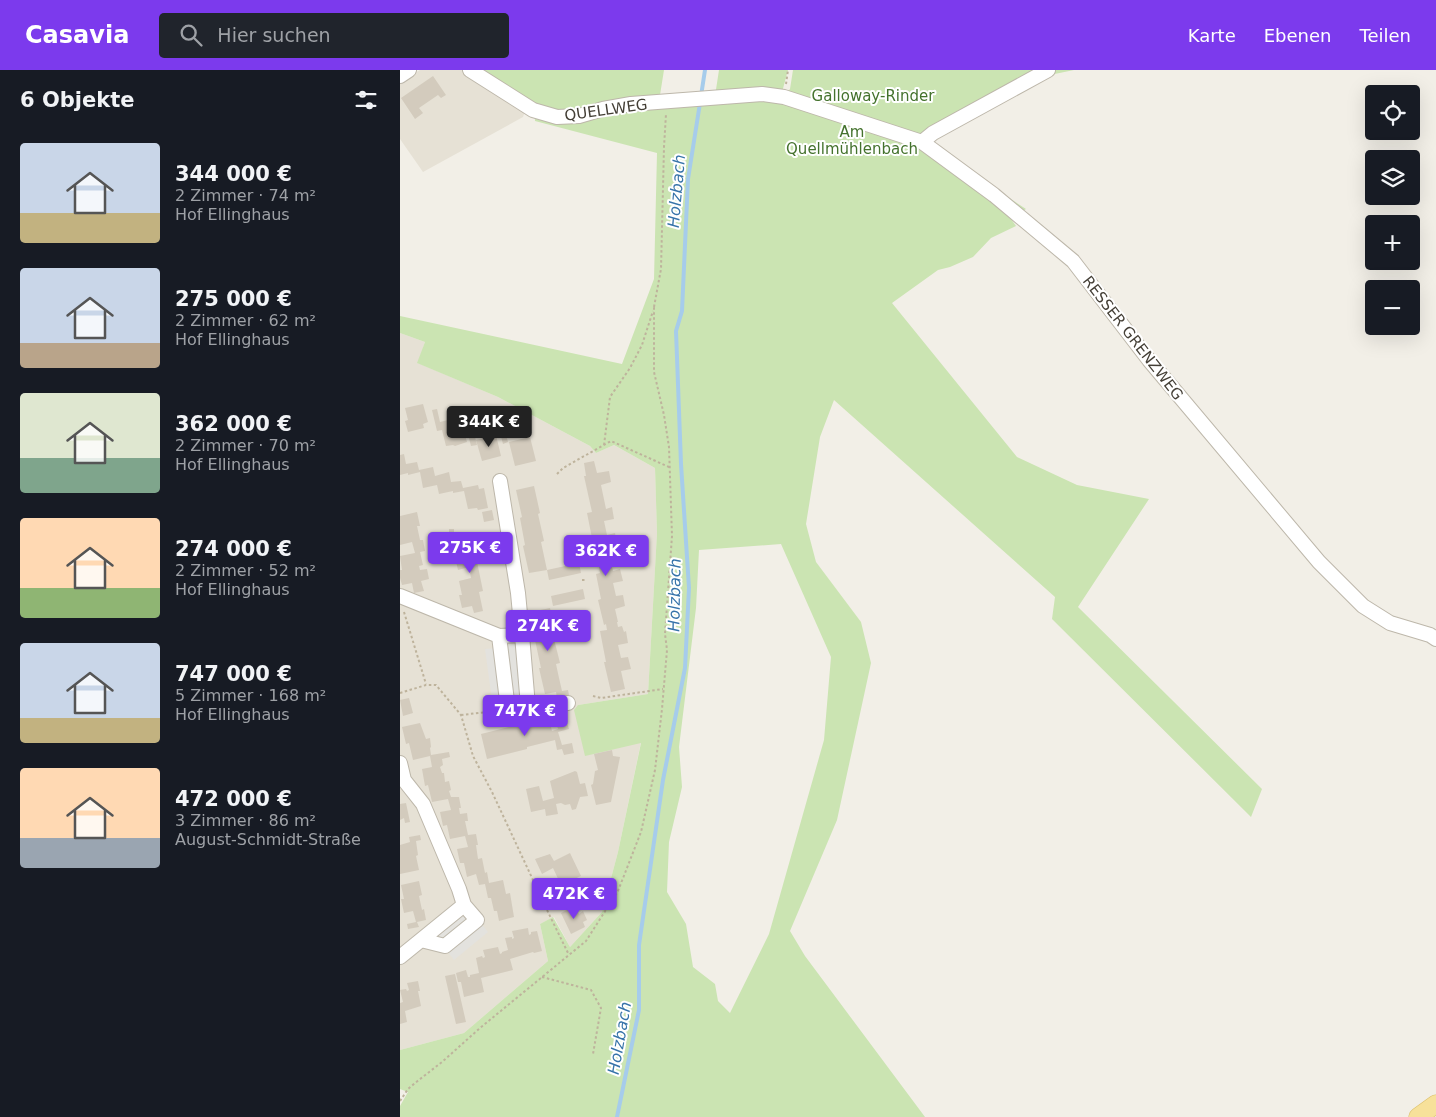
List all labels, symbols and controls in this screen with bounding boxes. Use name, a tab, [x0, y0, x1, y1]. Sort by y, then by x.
search box	[159, 13, 509, 58]
text: Casavia	[25, 21, 129, 49]
icon: search	[177, 21, 205, 49]
text: Hier suchen	[217, 24, 331, 46]
text: Karte	[1188, 25, 1236, 46]
text: Ebenen	[1264, 25, 1332, 46]
text: Teilen	[1360, 25, 1411, 46]
map controls	[1365, 85, 1420, 335]
button: locate	[1365, 85, 1420, 140]
icon: filters	[352, 86, 380, 114]
park label: Galloway-Rinder	[812, 87, 935, 105]
text: 6 Objekte	[20, 88, 135, 112]
street label: QUELLWEG	[563, 95, 649, 125]
park label: Am Quellmühlenbach	[786, 123, 918, 158]
button: layers	[1365, 150, 1420, 205]
water label: Holzbach	[664, 154, 689, 229]
text: 344 000 €	[175, 162, 292, 186]
icon: home	[60, 163, 120, 223]
text: 2 Zimmer · 74 m²	[175, 186, 316, 205]
text: Hof Ellinghaus	[175, 205, 290, 224]
button: +	[1365, 215, 1420, 270]
street label: RESSER GRENZWEG	[1079, 272, 1187, 404]
button: −	[1365, 280, 1420, 335]
text: 275 000 €	[175, 287, 292, 311]
icon: home	[60, 288, 120, 348]
text: 2 Zimmer · 62 m²	[175, 311, 316, 330]
text: Hof Ellinghaus	[175, 330, 290, 349]
pin: 344K €	[448, 406, 530, 448]
text: 362 000 €	[175, 412, 292, 436]
text: 344K €	[458, 412, 520, 431]
icon: home	[60, 413, 120, 473]
text: 2 Zimmer · 70 m²	[175, 436, 316, 455]
text: Hof Ellinghaus	[175, 455, 290, 474]
pin: 275K €	[429, 532, 511, 574]
pin: 362K €	[565, 534, 647, 577]
text: 274 000 €	[175, 537, 292, 561]
icon: home	[60, 538, 120, 598]
text: 275K €	[439, 538, 501, 557]
text: 362K €	[575, 541, 637, 560]
water label: Holzbach	[664, 558, 685, 632]
text: 2 Zimmer · 52 m²	[175, 561, 316, 580]
text: Hof Ellinghaus	[175, 580, 290, 599]
pin: 274K €	[507, 610, 589, 652]
text: 274K €	[517, 616, 579, 635]
text: 747 000 €	[175, 662, 292, 686]
icon: home	[60, 663, 120, 723]
text: 5 Zimmer · 168 m²	[175, 686, 326, 705]
pin: 747K €	[484, 694, 566, 737]
text: 747K €	[494, 701, 556, 720]
text: Hof Ellinghaus	[175, 705, 290, 724]
text: 472 000 €	[175, 787, 292, 811]
icon: home	[60, 788, 120, 848]
text: 3 Zimmer · 86 m²	[175, 811, 316, 830]
text: August-Schmidt-Straße	[175, 830, 361, 849]
pin: 472K €	[533, 878, 615, 920]
text: 472K €	[543, 884, 605, 903]
water label: Holzbach	[604, 1000, 635, 1076]

